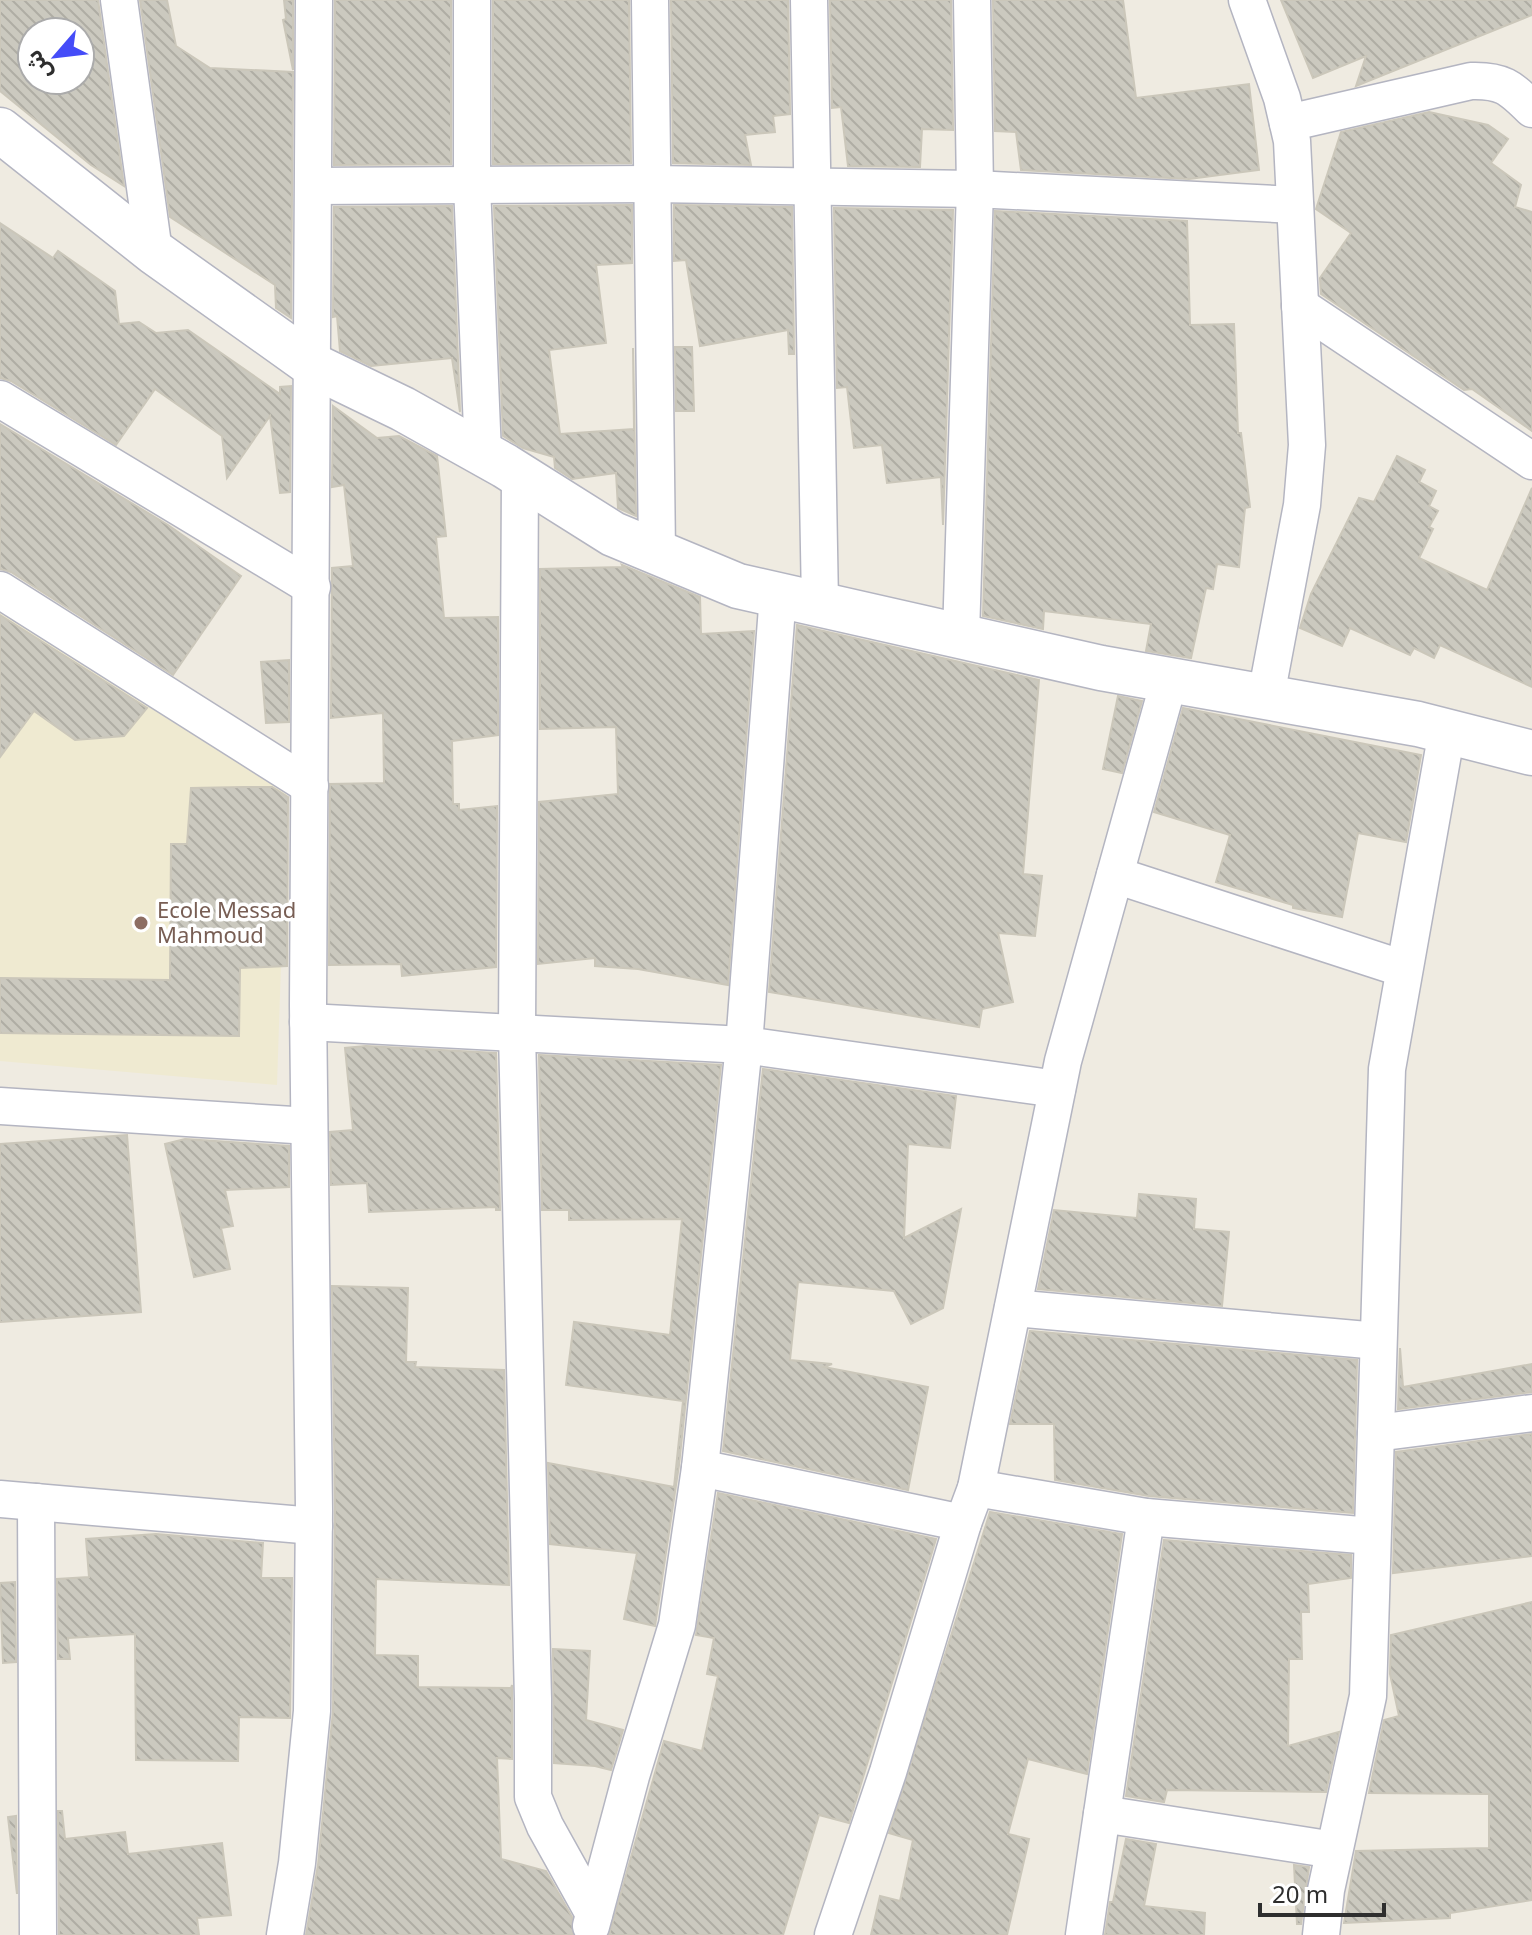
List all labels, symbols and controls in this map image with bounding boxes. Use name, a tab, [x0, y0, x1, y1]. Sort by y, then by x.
north arrow	[16, 16, 96, 96]
text: ش	[17, 46, 58, 86]
place label: Ecole Messad Mahmoud	[157, 894, 296, 949]
marker: Ecole Messad Mahmoud	[132, 914, 150, 932]
scale bar	[1260, 1867, 1384, 1917]
text: 20 m	[1272, 1877, 1328, 1910]

